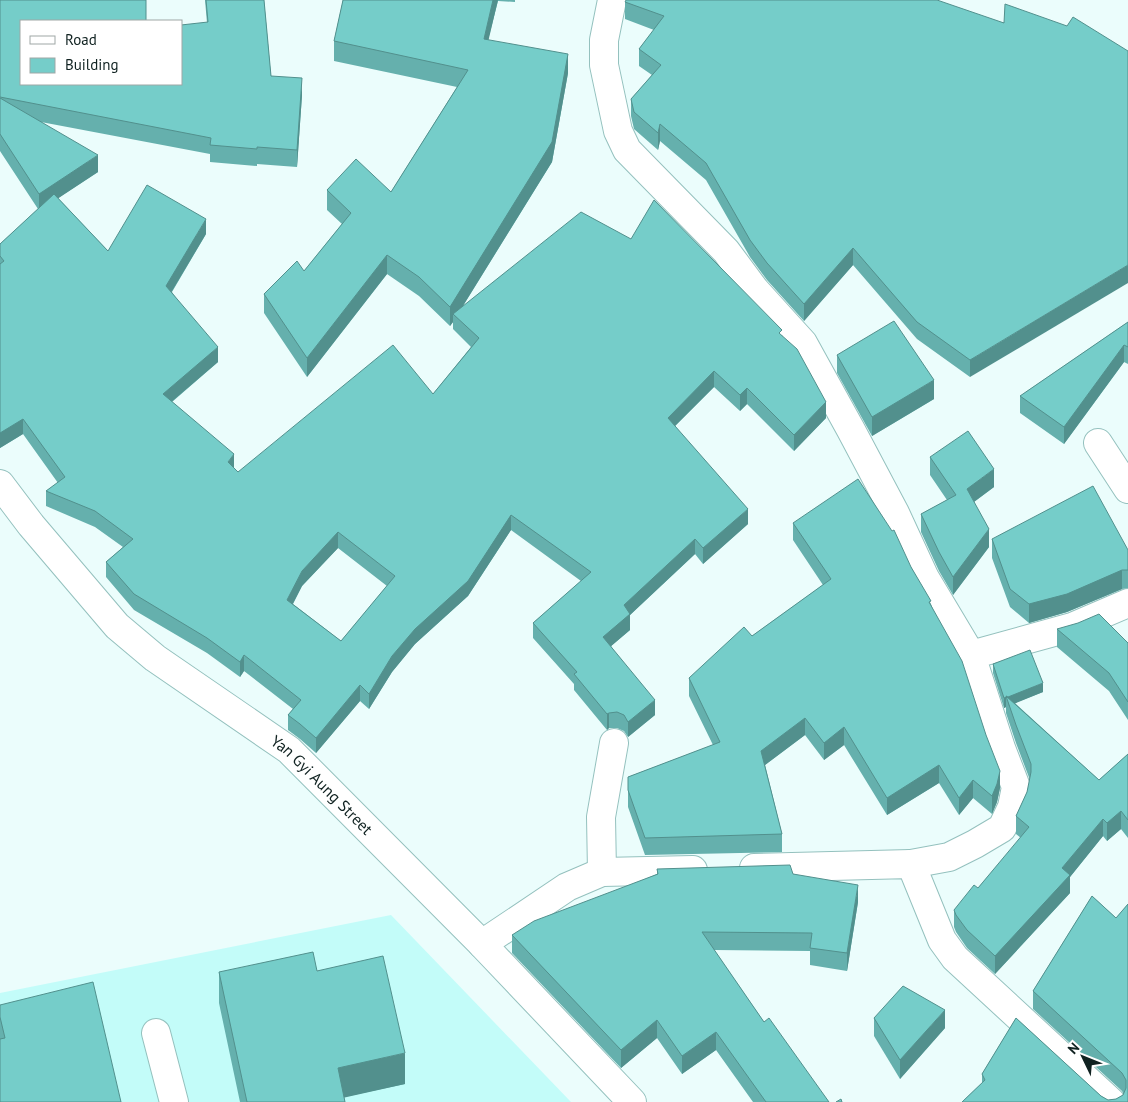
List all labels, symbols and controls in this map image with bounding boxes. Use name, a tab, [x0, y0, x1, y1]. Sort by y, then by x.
legend	[20, 20, 182, 85]
text: Road	[65, 30, 97, 49]
text: Building	[65, 55, 119, 74]
street label: Yan Gyi Aung Street	[267, 731, 378, 839]
north arrow	[1058, 1032, 1108, 1082]
text: N	[1064, 1039, 1083, 1058]

